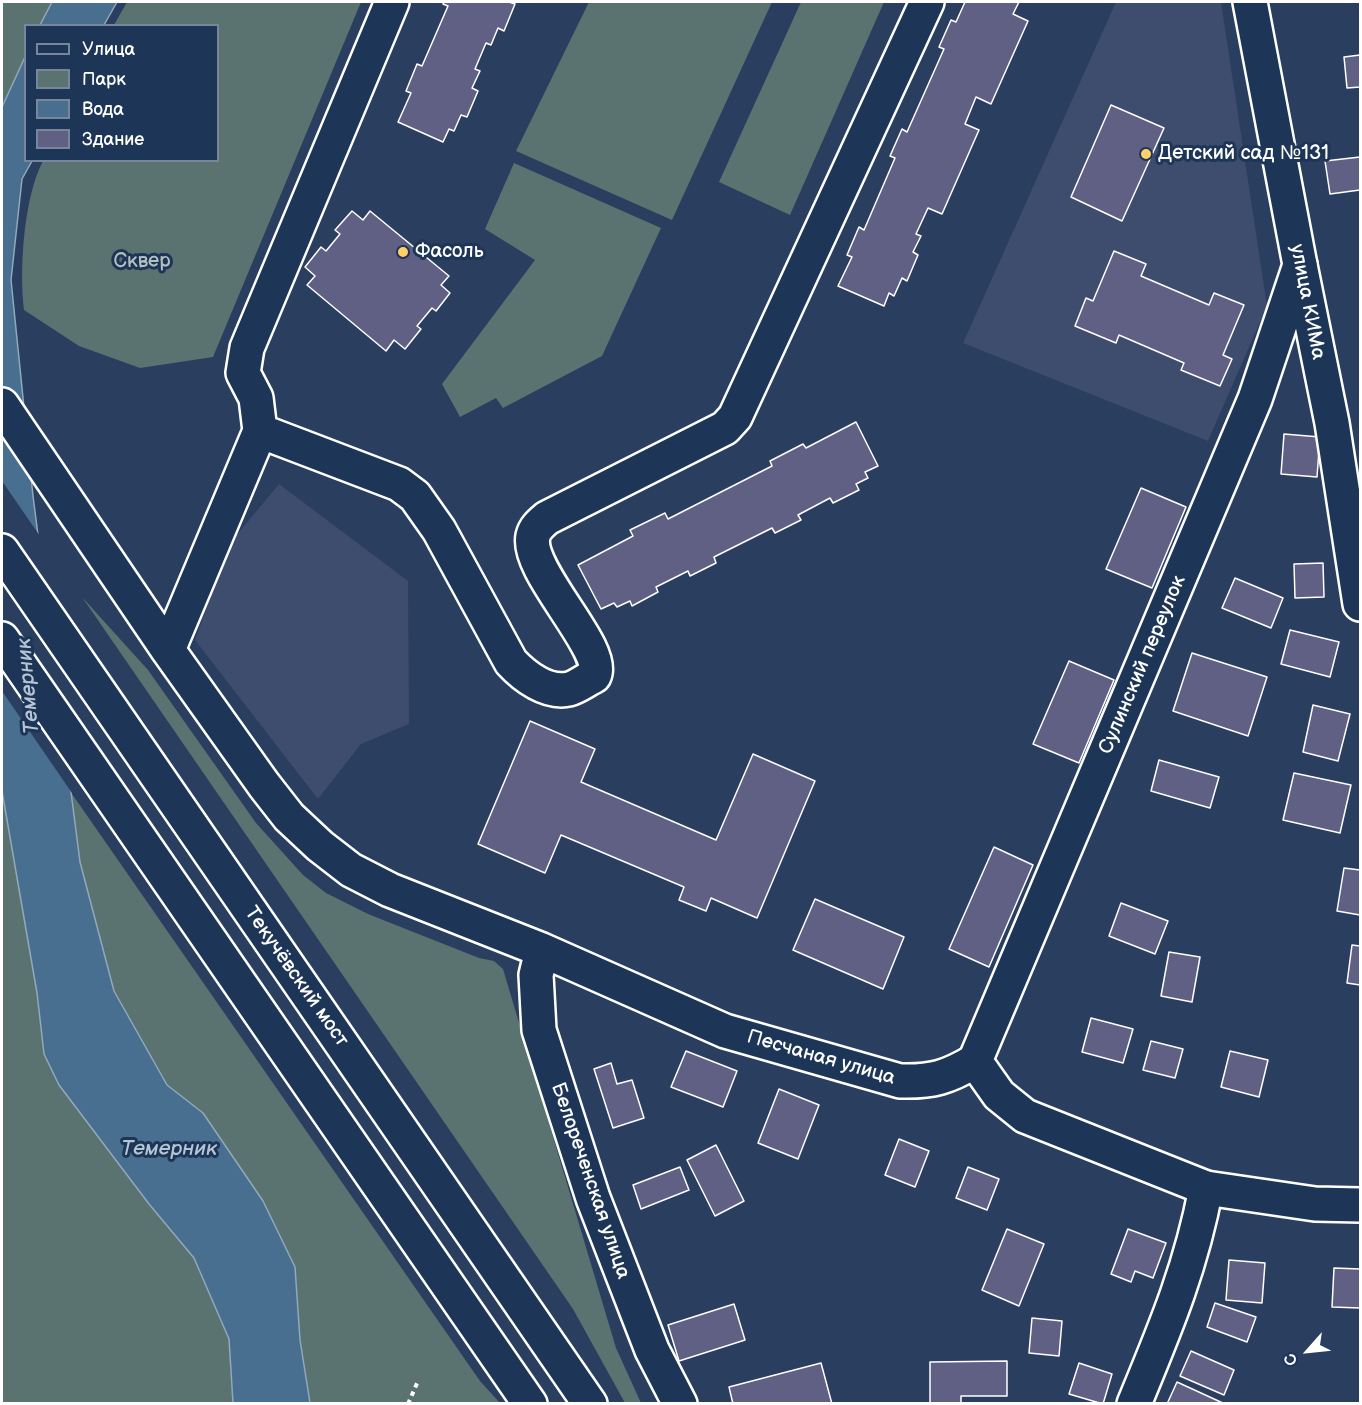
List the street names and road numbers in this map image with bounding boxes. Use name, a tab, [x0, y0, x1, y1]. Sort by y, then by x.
street label: улица КИМа	[1284, 242, 1330, 362]
street label: Сулинский переулок	[1094, 572, 1192, 758]
street label: Текучёвский мост	[239, 902, 353, 1052]
street label: Песчаная улица	[744, 1025, 898, 1091]
street label: Белореченская улица	[545, 1080, 635, 1282]

